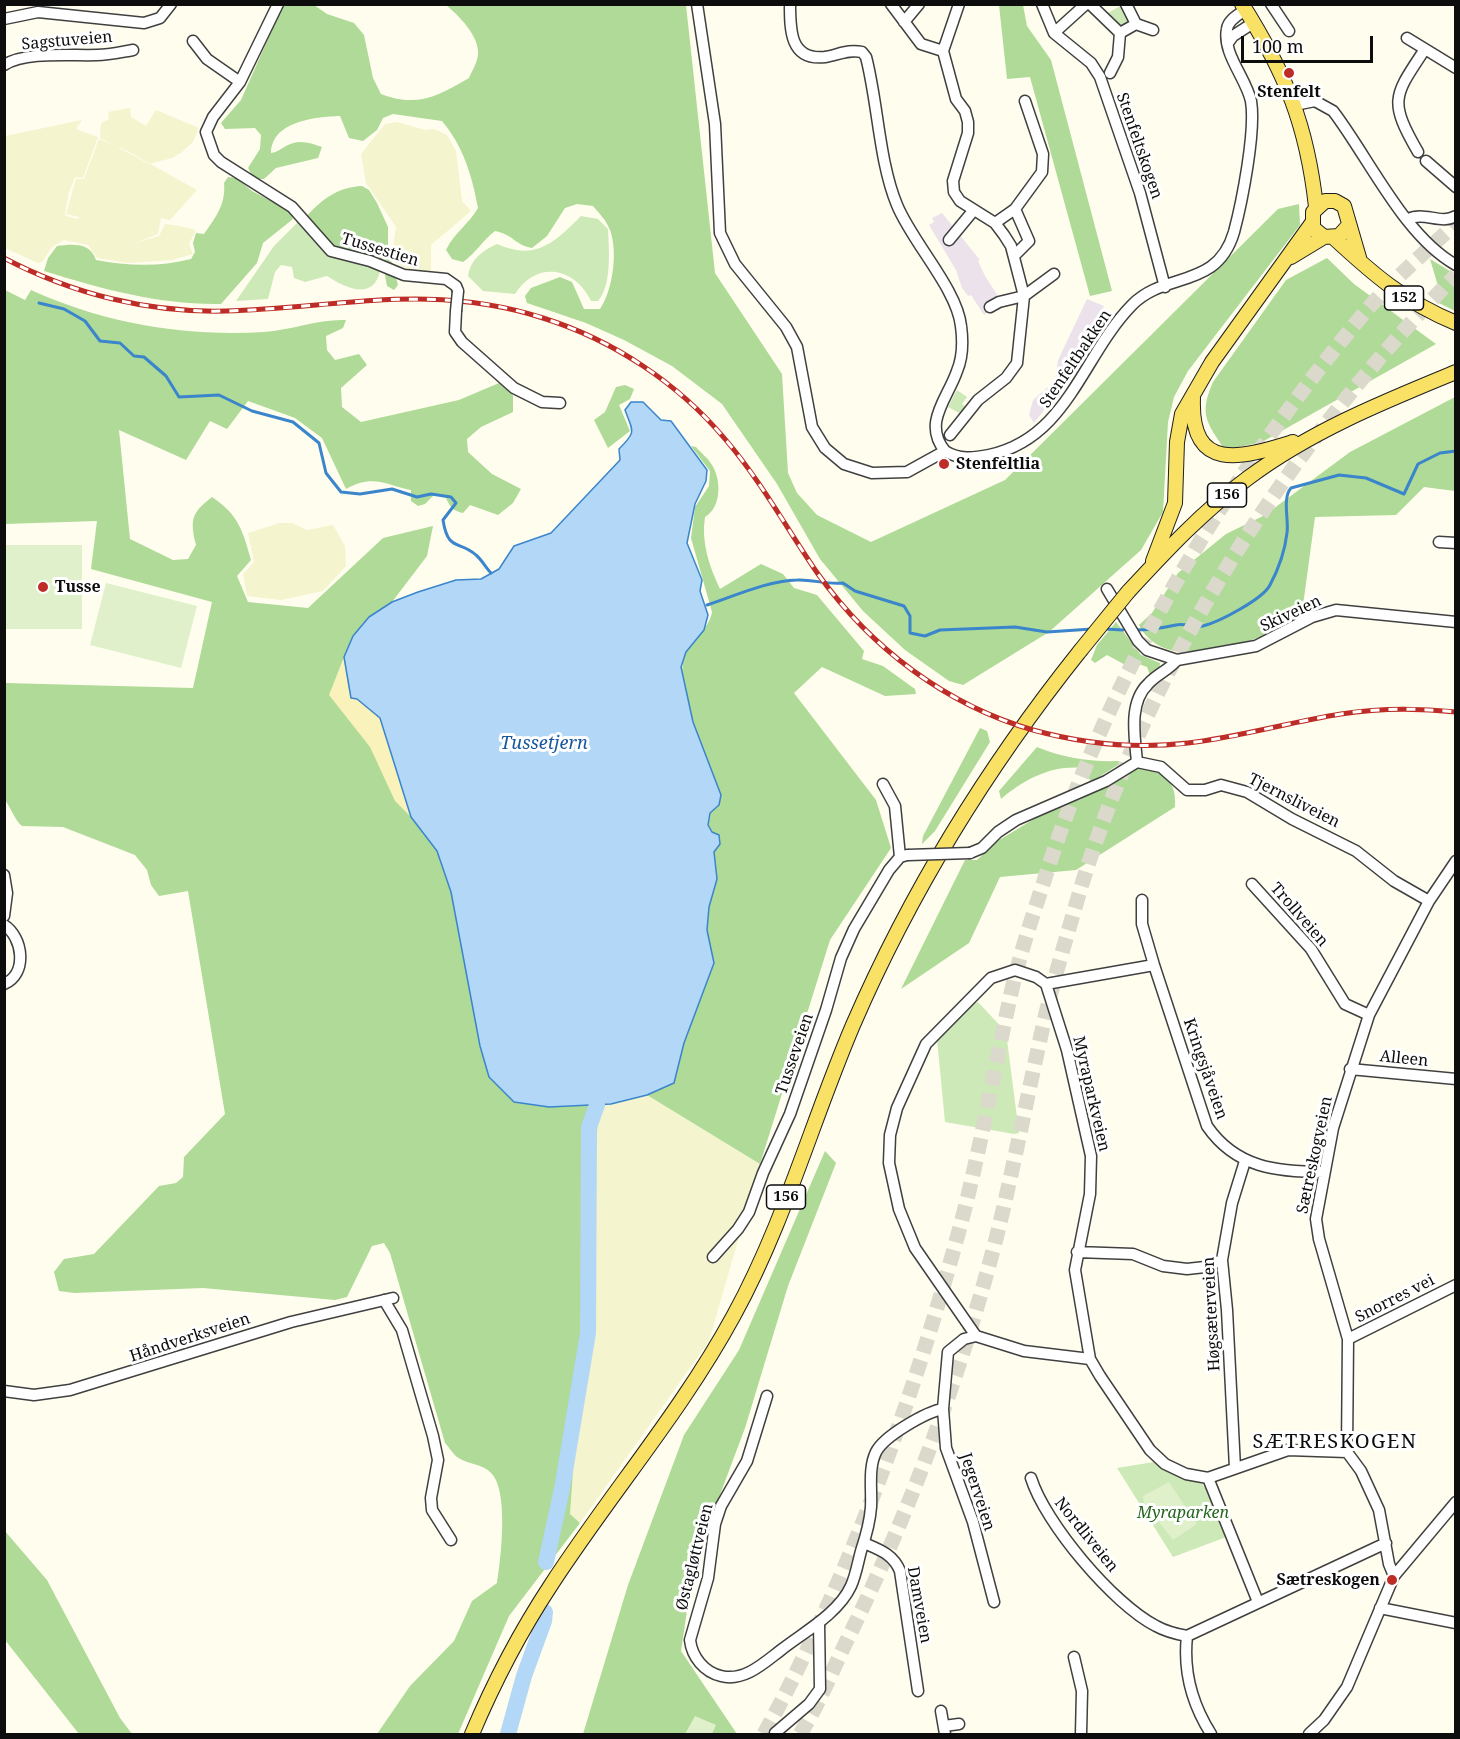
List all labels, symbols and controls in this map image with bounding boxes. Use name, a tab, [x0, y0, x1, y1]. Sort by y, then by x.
scale bar	[1244, 24, 1376, 62]
street label: Sagstuveien	[21, 27, 113, 55]
text: 100 m	[1252, 34, 1304, 58]
marker: Stenfelt	[1282, 66, 1296, 80]
place label: Stenfelt	[1257, 82, 1321, 102]
street label: Stenfeltskogen	[1112, 90, 1166, 202]
street label: Tussestien	[339, 229, 421, 271]
road number: 152	[1384, 286, 1424, 310]
street label: Stenfeltbakken	[1036, 306, 1116, 412]
place label: Stenfeltlia	[956, 454, 1040, 474]
marker: Stenfeltlia	[937, 457, 951, 471]
road number: 156	[1208, 483, 1246, 507]
place label: Tusse	[55, 577, 101, 597]
marker: Tusse	[36, 580, 50, 594]
street label: Skiveien	[1257, 592, 1325, 636]
water label: Tussetjern	[500, 733, 588, 755]
street label: Tjernsliveien	[1245, 770, 1343, 832]
street label: Trollveien	[1266, 879, 1332, 951]
street label: Tusseveien	[772, 1011, 818, 1097]
street label: Kringsjåveien	[1179, 1016, 1231, 1122]
street label: Myraparkveien	[1068, 1034, 1114, 1154]
street label: Alleen	[1379, 1047, 1429, 1071]
street label: Sætreskogveien	[1293, 1094, 1337, 1216]
road number: 156	[766, 1185, 806, 1209]
street label: Høgsæterveien	[1199, 1256, 1225, 1372]
street label: Snorres vei	[1352, 1271, 1438, 1327]
street label: Håndverksveien	[127, 1309, 253, 1367]
district label: SÆTRESKOGEN	[1252, 1430, 1418, 1454]
street label: Jegerveien	[955, 1451, 999, 1533]
street label: Nordliveien	[1050, 1494, 1122, 1576]
street label: Østagløttveien	[672, 1501, 718, 1613]
park label: Myraparken	[1137, 1503, 1229, 1523]
street label: Damveien	[903, 1565, 935, 1645]
place label: Sætreskogen	[1277, 1570, 1380, 1590]
marker: Sætreskogen	[1385, 1573, 1399, 1587]

